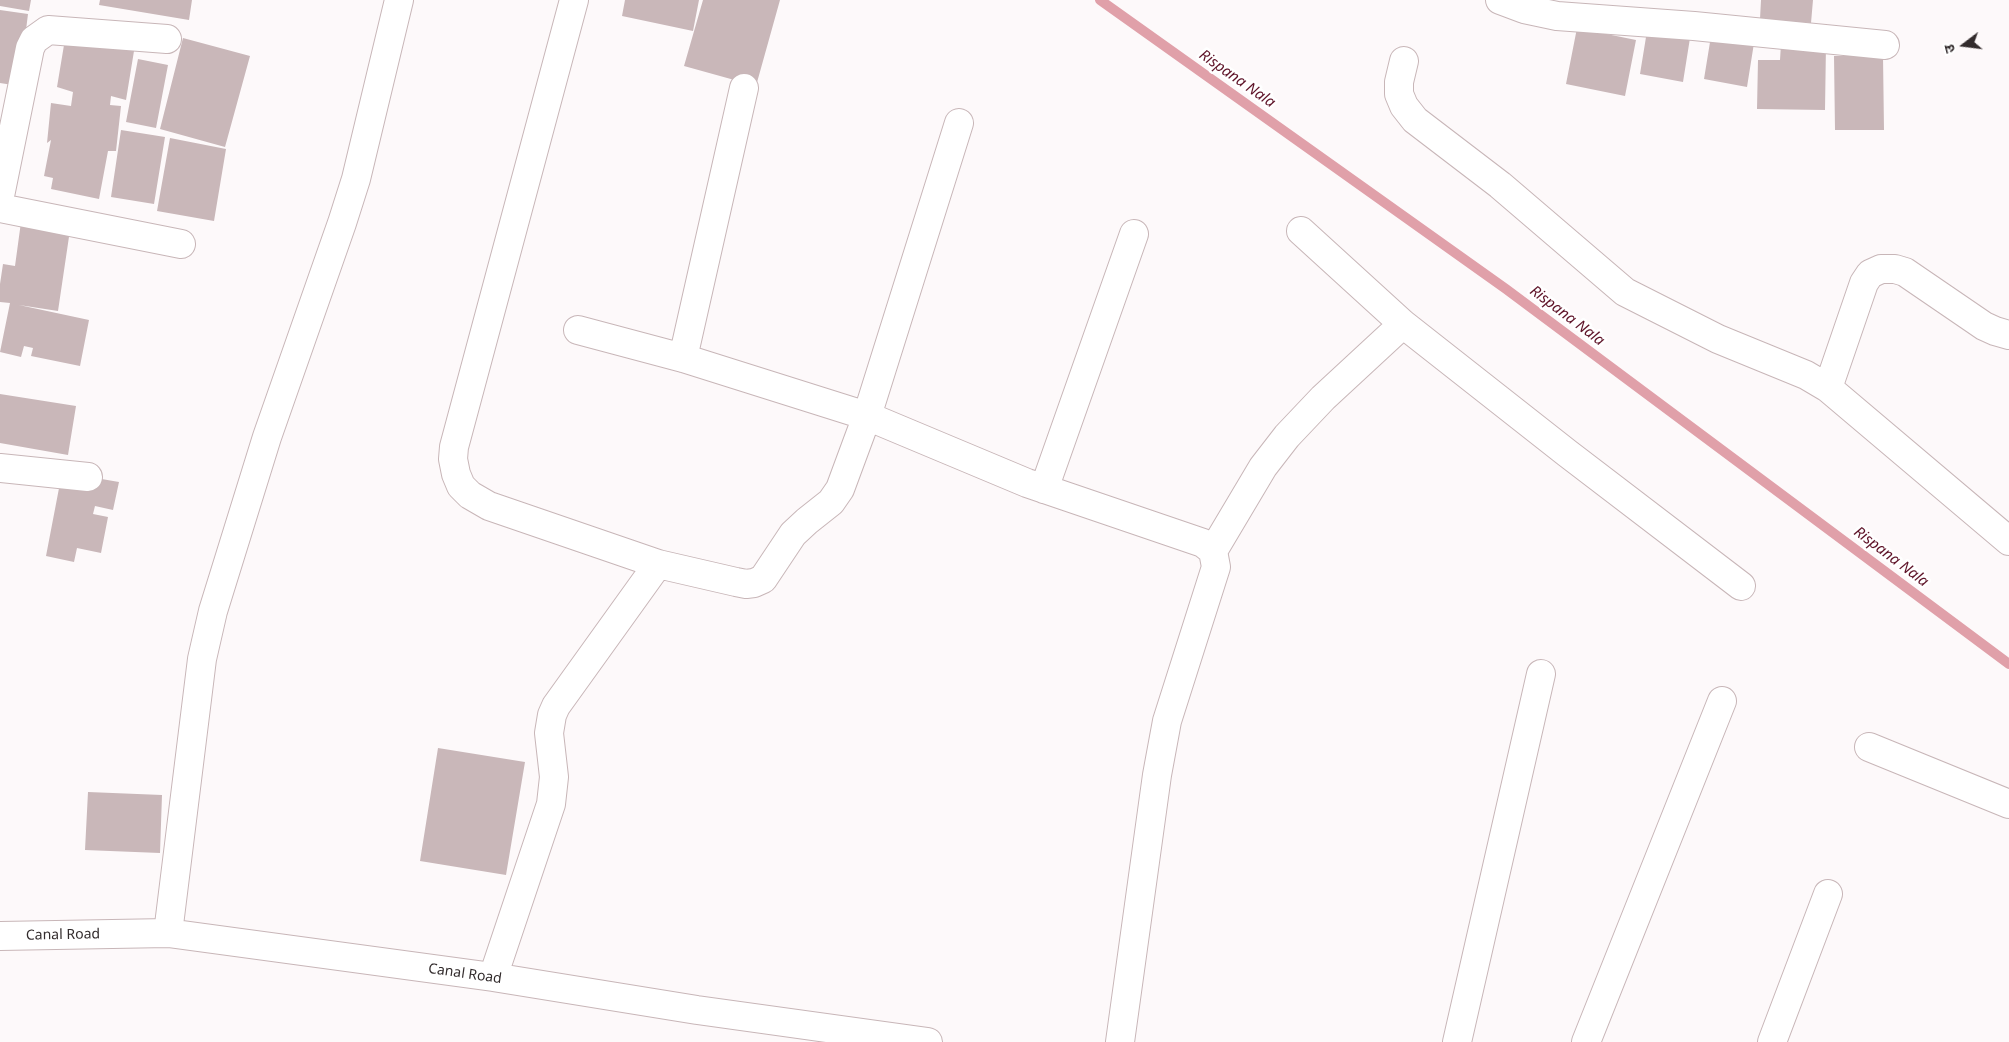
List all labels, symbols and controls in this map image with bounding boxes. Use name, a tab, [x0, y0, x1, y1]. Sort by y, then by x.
north arrow	[1939, 20, 1989, 70]
text: उ	[1939, 43, 1959, 55]
water label: Rispana Nala	[1195, 46, 1279, 112]
water label: Rispana Nala	[1526, 282, 1608, 350]
water label: Rispana Nala	[1850, 523, 1932, 591]
street label: Canal Road	[26, 926, 100, 944]
street label: Canal Road	[427, 961, 503, 987]

